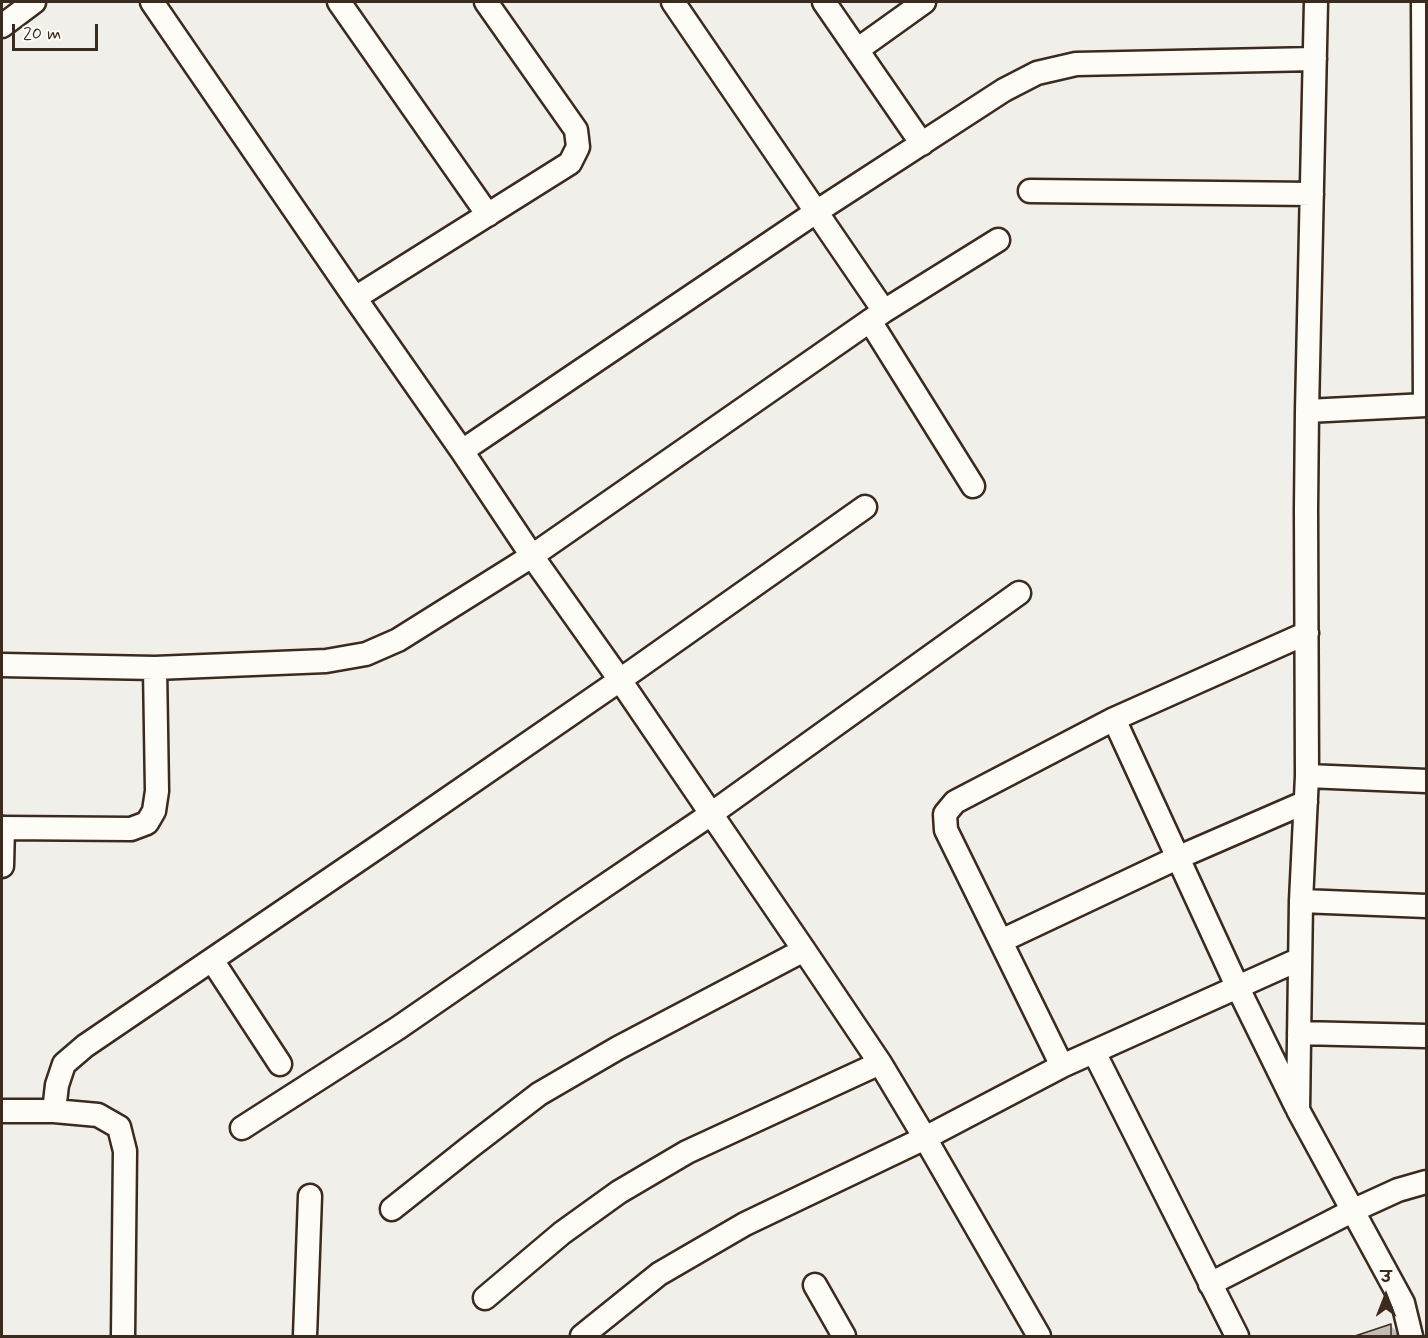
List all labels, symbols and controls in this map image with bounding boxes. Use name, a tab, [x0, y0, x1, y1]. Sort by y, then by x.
scale bar	[15, 12, 100, 50]
text: 20 m	[23, 22, 61, 46]
north arrow	[1356, 1266, 1416, 1326]
text: उ	[1381, 1267, 1391, 1288]

